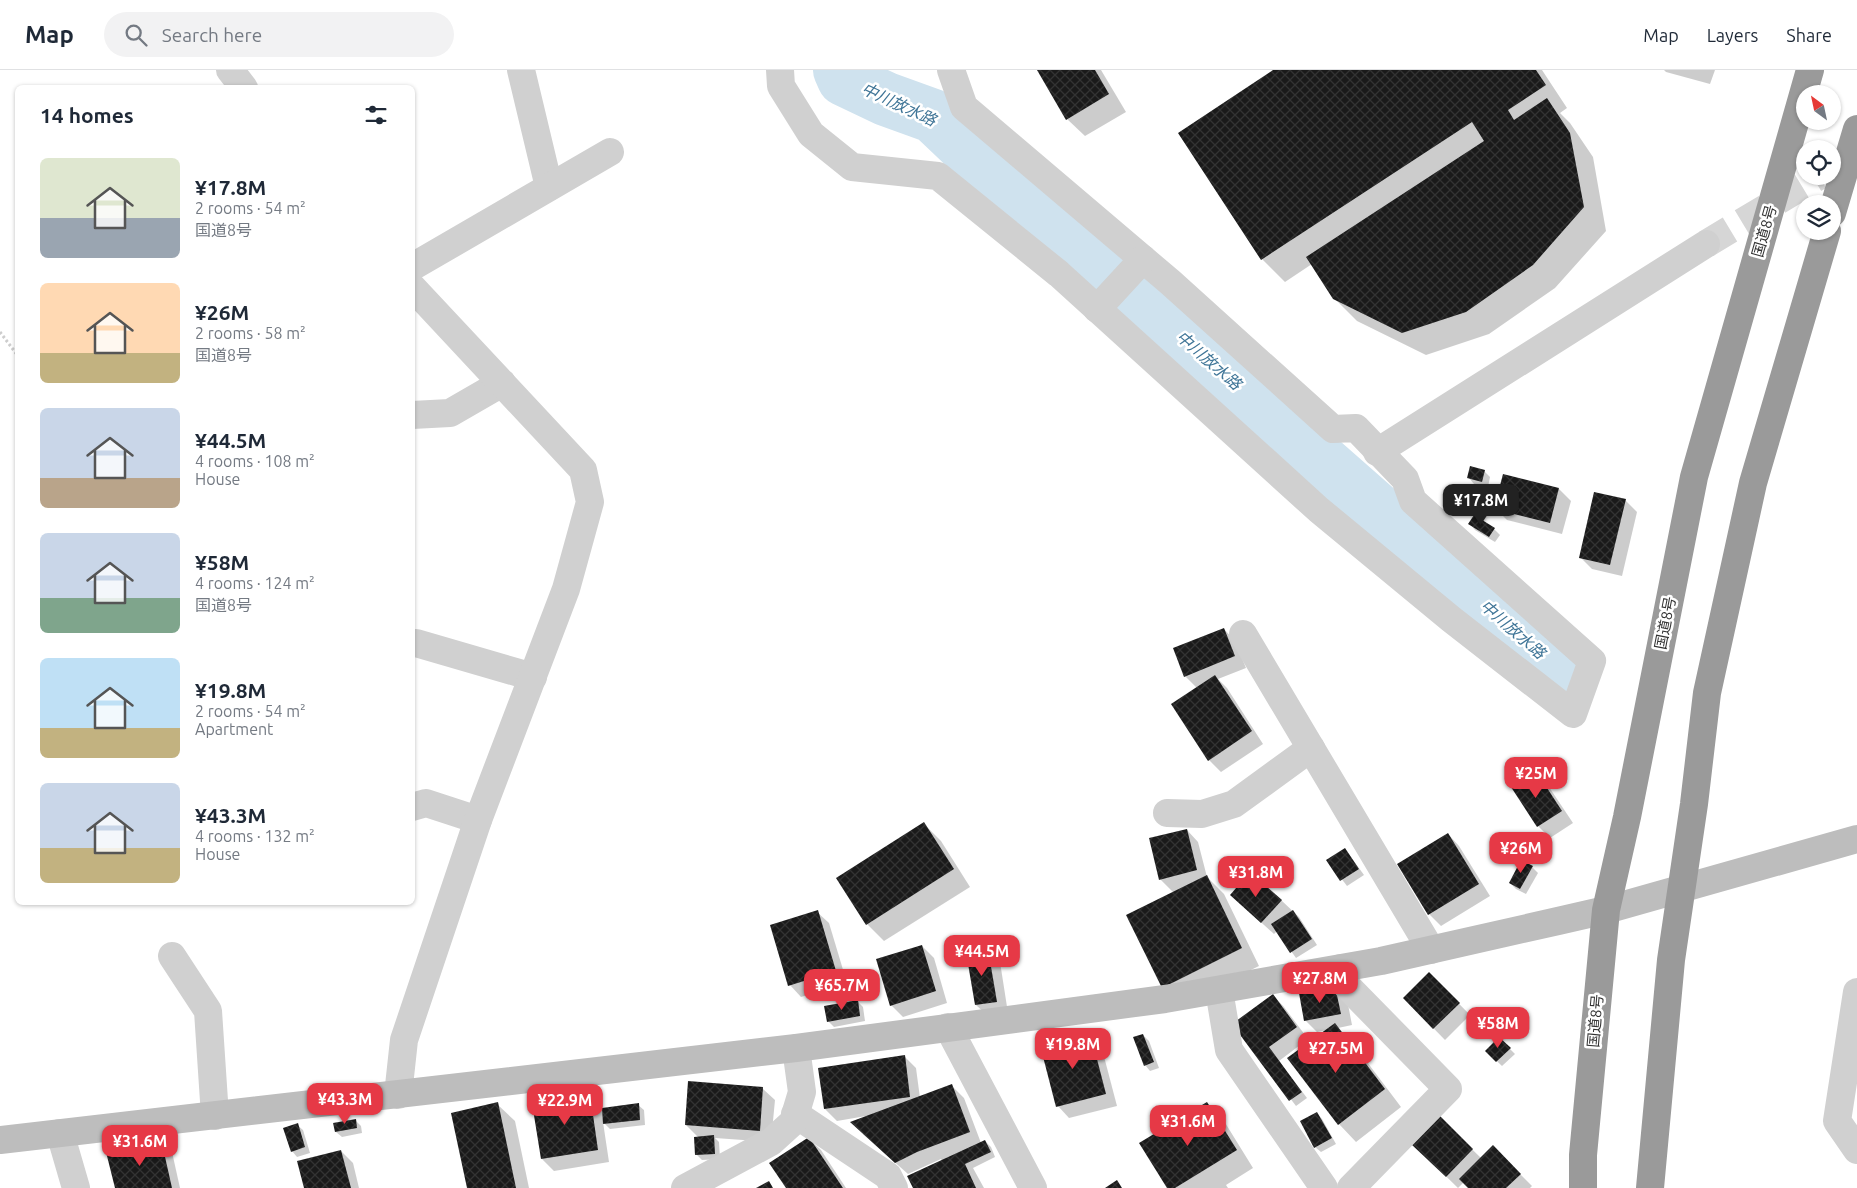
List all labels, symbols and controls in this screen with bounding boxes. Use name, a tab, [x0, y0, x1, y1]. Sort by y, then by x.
search box	[104, 12, 454, 57]
text: Map	[25, 21, 74, 48]
icon: search	[122, 21, 150, 49]
text: Search here	[162, 24, 262, 46]
text: Map	[1643, 25, 1679, 45]
text: Layers	[1707, 25, 1758, 45]
text: Share	[1786, 25, 1832, 45]
water label: 中川放水路	[859, 79, 941, 130]
north arrow	[1796, 85, 1841, 130]
map controls	[1796, 85, 1841, 240]
icon: filters	[362, 101, 390, 129]
text: 14 homes	[40, 103, 134, 127]
button: locate	[1796, 140, 1841, 185]
text: ¥17.8M	[195, 175, 266, 199]
icon: home	[80, 178, 140, 238]
button: layers	[1796, 195, 1841, 240]
text: 2 rooms · 54 m²	[195, 199, 306, 217]
street label: 国道8号	[1748, 203, 1780, 259]
text: 国道8号	[195, 221, 252, 239]
text: ¥26M	[195, 300, 249, 324]
icon: home	[80, 303, 140, 363]
text: 2 rooms · 58 m²	[195, 324, 306, 342]
water label: 中川放水路	[1173, 327, 1247, 394]
text: 国道8号	[195, 346, 252, 364]
icon: home	[80, 428, 140, 488]
text: ¥44.5M	[195, 428, 266, 452]
text: 4 rooms · 108 m²	[195, 452, 315, 470]
text: House	[195, 470, 240, 488]
pin: ¥17.8M	[1440, 484, 1522, 526]
text: ¥17.8M	[1454, 491, 1508, 509]
text: ¥58M	[195, 550, 249, 574]
icon: home	[80, 553, 140, 613]
text: 4 rooms · 124 m²	[195, 574, 315, 592]
street label: 国道8号	[1652, 595, 1678, 651]
text: 国道8号	[195, 596, 252, 614]
water label: 中川放水路	[1477, 596, 1551, 663]
icon: home	[80, 678, 140, 738]
text: ¥19.8M	[195, 678, 266, 702]
text: 2 rooms · 54 m²	[195, 702, 306, 720]
text: Apartment	[195, 720, 273, 738]
pin: ¥25M	[1506, 756, 1566, 799]
text: ¥25M	[1515, 764, 1557, 782]
icon: home	[80, 803, 140, 863]
text: ¥43.3M	[195, 803, 266, 827]
text: 4 rooms · 132 m²	[195, 827, 315, 845]
pin: ¥26M	[1491, 832, 1551, 874]
text: ¥26M	[1500, 839, 1542, 857]
text: House	[195, 845, 240, 863]
pin: ¥31.8M	[1215, 856, 1297, 898]
text: ¥31.8M	[1229, 863, 1283, 881]
pin: ¥44.5M	[941, 934, 1023, 977]
text: ¥44.5M	[955, 942, 1009, 960]
pin: ¥27.8M	[1279, 962, 1361, 1004]
pin: ¥65.7M	[801, 968, 883, 1011]
text: ¥27.8M	[1293, 969, 1347, 987]
text: ¥65.7M	[815, 976, 869, 994]
street label: 国道8号	[1584, 994, 1606, 1048]
pin: ¥58M	[1468, 1006, 1528, 1049]
text: ¥58M	[1477, 1014, 1519, 1032]
pin: ¥19.8M	[1032, 1028, 1114, 1070]
pin: ¥27.5M	[1295, 1032, 1377, 1074]
text: ¥19.8M	[1046, 1035, 1100, 1053]
text: ¥27.5M	[1309, 1039, 1363, 1057]
pin: ¥43.3M	[304, 1082, 386, 1125]
pin: ¥22.9M	[524, 1084, 606, 1126]
text: ¥43.3M	[318, 1090, 372, 1108]
text: ¥22.9M	[538, 1091, 592, 1109]
pin: ¥31.6M	[1147, 1104, 1229, 1147]
text: ¥31.6M	[1161, 1112, 1215, 1130]
pin: ¥31.6M	[99, 1124, 181, 1167]
text: ¥31.6M	[113, 1132, 167, 1150]

